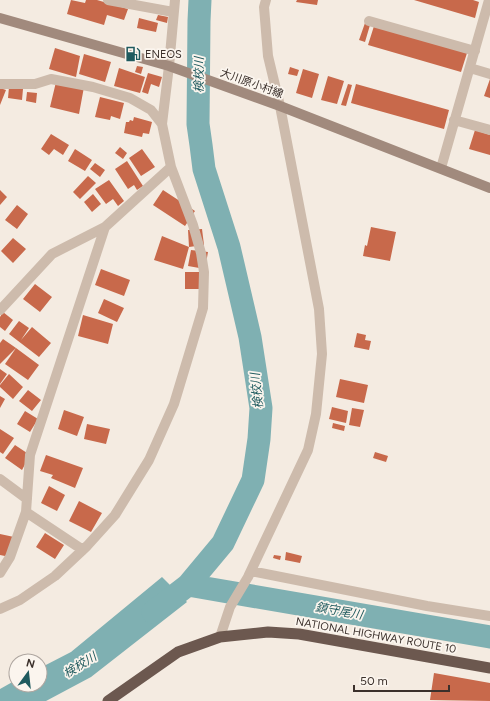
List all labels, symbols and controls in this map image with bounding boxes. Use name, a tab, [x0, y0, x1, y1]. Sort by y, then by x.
fuel station icon: ENEOS	[124, 45, 142, 63]
place label: ENEOS	[145, 48, 182, 61]
water label: 検校川	[192, 55, 206, 93]
street label: 大川原小村線	[219, 66, 285, 101]
water label: 検校川	[248, 370, 266, 410]
water label: 鎮守尾川	[314, 600, 366, 622]
street label: NATIONAL HIGHWAY ROUTE 10	[295, 615, 457, 656]
water label: 検校川	[61, 648, 101, 680]
north arrow	[8, 653, 48, 693]
text: N	[25, 656, 36, 671]
scale bar	[354, 667, 449, 693]
text: 50 m	[360, 674, 388, 688]

